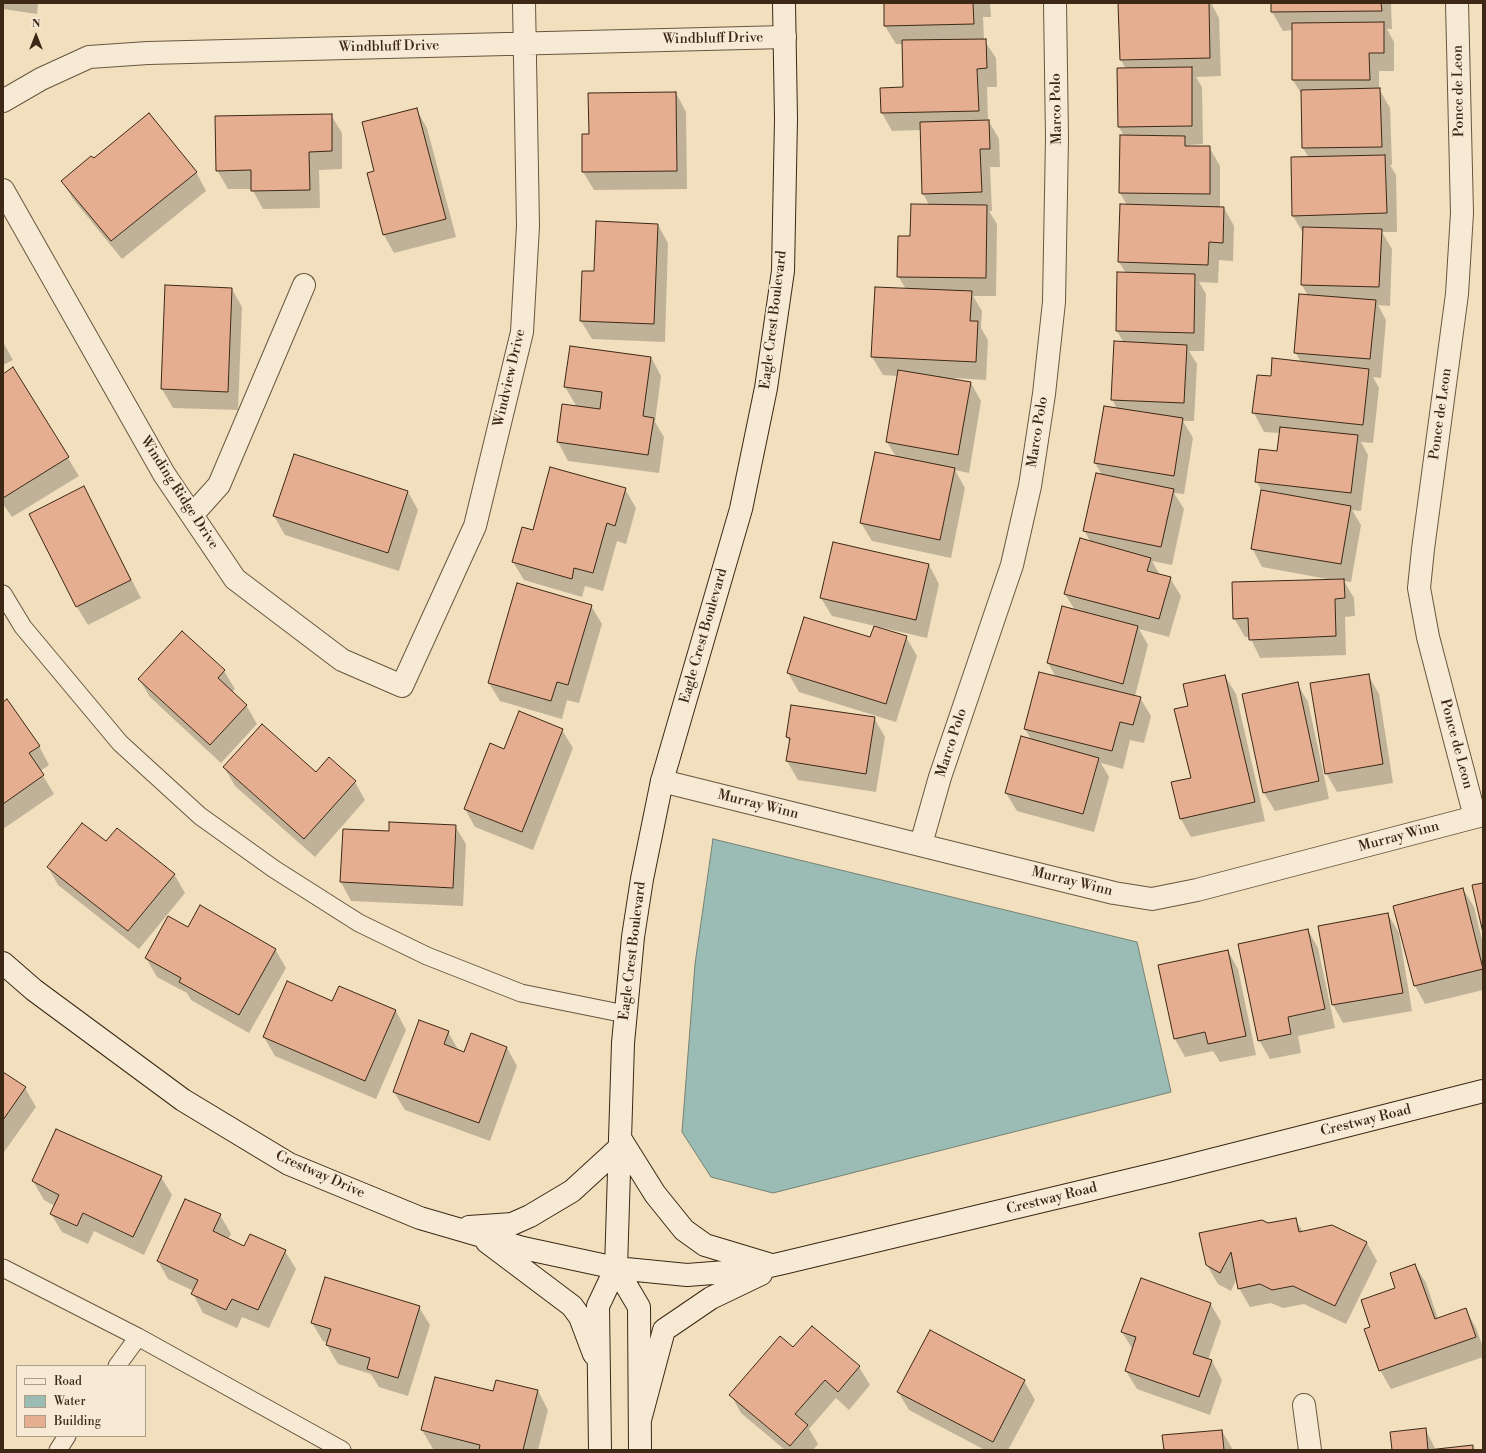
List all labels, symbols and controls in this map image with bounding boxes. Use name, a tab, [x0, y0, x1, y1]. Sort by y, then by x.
north arrow	[16, 16, 56, 56]
text: N	[32, 17, 40, 31]
street label: Windbluff Drive	[662, 30, 764, 48]
street label: Windbluff Drive	[338, 38, 440, 56]
street label: Ponce de Leon	[1450, 45, 1468, 137]
street label: Marco Polo	[1048, 73, 1066, 145]
street label: Eagle Crest Boulevard	[757, 250, 791, 390]
street label: Windview Drive	[491, 327, 529, 429]
street label: Ponce de Leon	[1426, 367, 1456, 461]
street label: Marco Polo	[1024, 395, 1052, 469]
street label: Winding Ridge Drive	[136, 433, 222, 553]
street label: Eagle Crest Boulevard	[677, 567, 731, 705]
street label: Ponce de Leon	[1436, 697, 1476, 791]
street label: Marco Polo	[933, 706, 971, 780]
street label: Murray Winn	[716, 787, 800, 823]
street label: Murray Winn	[1357, 818, 1441, 856]
street label: Murray Winn	[1030, 864, 1114, 900]
street label: Eagle Crest Boulevard	[616, 881, 650, 1021]
street label: Crestway Road	[1319, 1102, 1413, 1140]
street label: Crestway Drive	[273, 1148, 367, 1202]
street label: Crestway Road	[1005, 1180, 1099, 1218]
legend	[16, 1365, 146, 1437]
text: Road	[54, 1374, 82, 1389]
text: Water	[54, 1394, 86, 1409]
text: Building	[54, 1414, 101, 1429]

